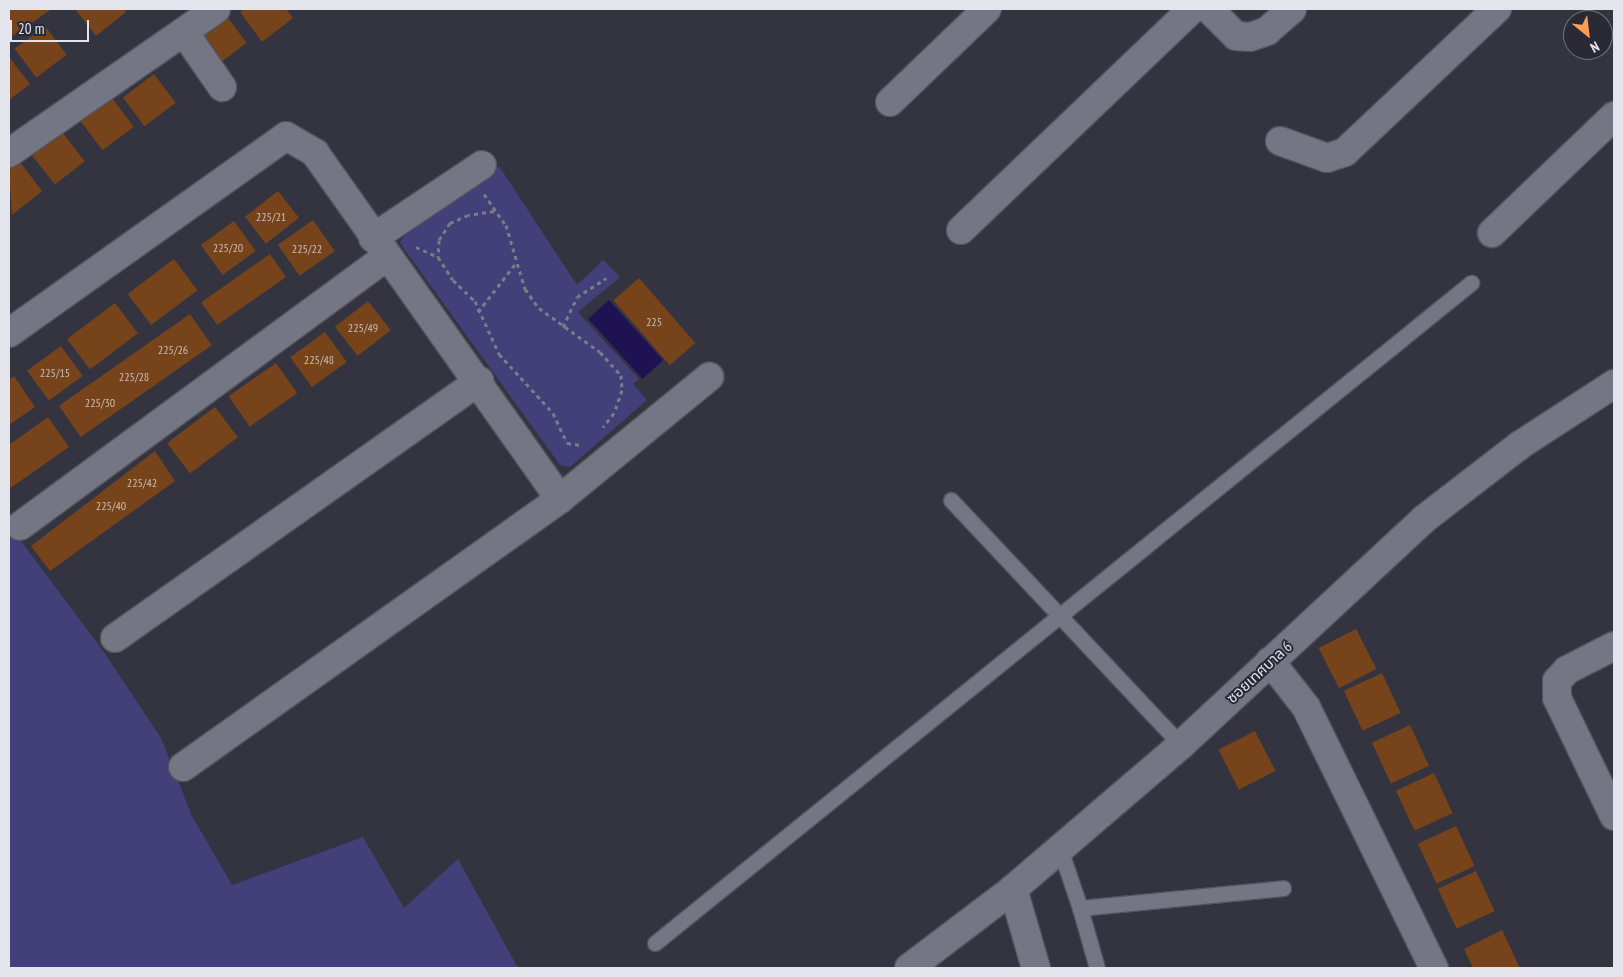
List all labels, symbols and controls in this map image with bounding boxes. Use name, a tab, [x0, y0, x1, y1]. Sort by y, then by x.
scale bar	[12, 10, 91, 42]
north arrow	[1563, 10, 1613, 60]
text: 20 m	[18, 19, 44, 38]
text: N	[1587, 38, 1602, 57]
house number: 225/21	[256, 210, 286, 224]
house number: 225/20	[213, 241, 243, 255]
house number: 225/22	[292, 242, 322, 256]
house number: 225	[646, 315, 662, 329]
house number: 225/49	[348, 321, 378, 335]
house number: 225/26	[158, 343, 188, 357]
house number: 225/48	[304, 353, 334, 367]
house number: 225/15	[40, 366, 70, 380]
house number: 225/28	[119, 370, 149, 384]
house number: 225/30	[85, 396, 115, 410]
house number: 225/42	[127, 476, 157, 490]
house number: 225/40	[96, 499, 126, 513]
street label: ซอยเทศบาล 6	[1223, 637, 1295, 707]

